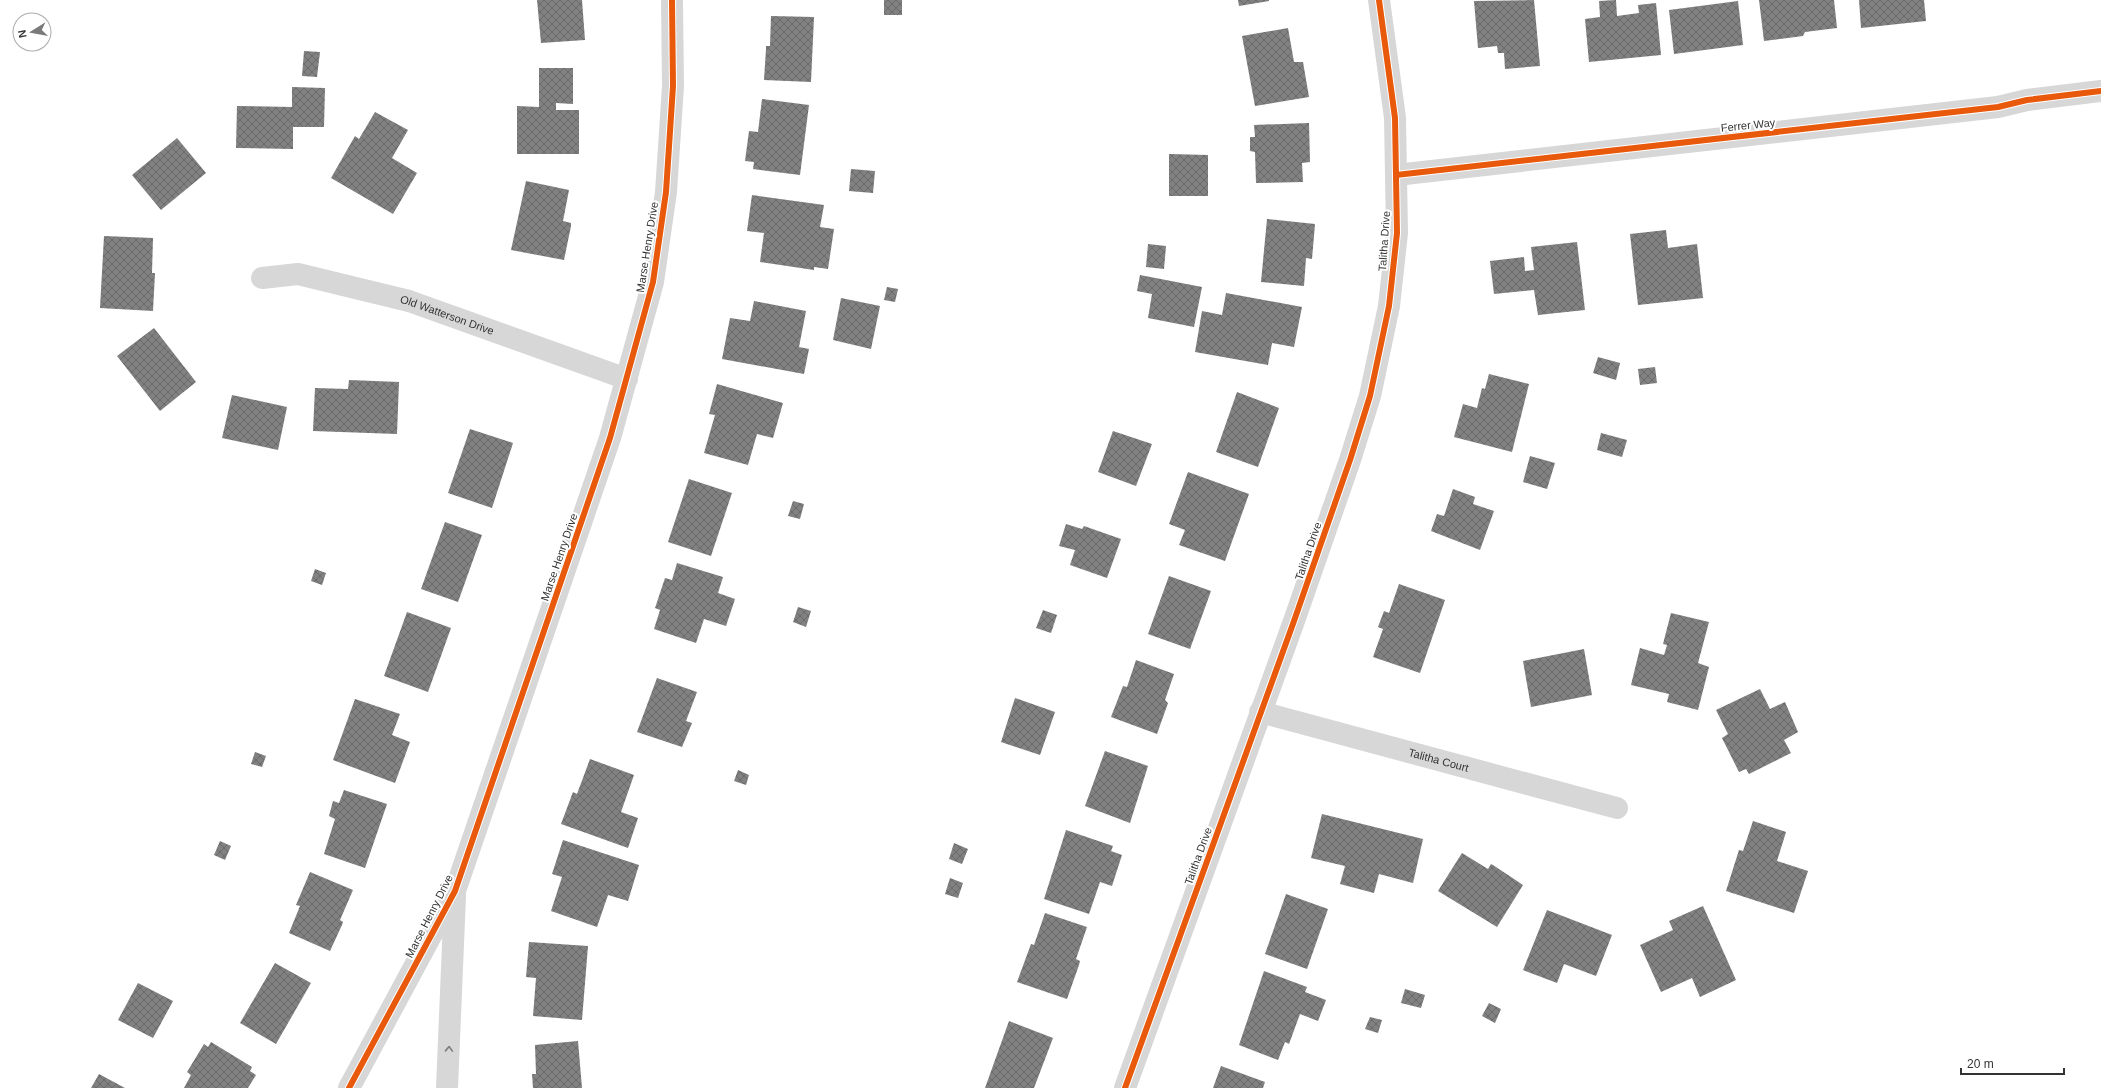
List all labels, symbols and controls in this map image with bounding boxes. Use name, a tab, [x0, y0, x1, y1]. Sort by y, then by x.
north arrow	[12, 12, 52, 52]
text: N	[16, 29, 29, 39]
street label: Ferrer Way	[1720, 116, 1776, 134]
street label: Marse Henry Drive	[634, 201, 660, 293]
street label: Talitha Drive	[1376, 210, 1392, 272]
street label: Old Watterson Drive	[399, 293, 496, 337]
street label: Marse Henry Drive	[538, 512, 580, 602]
street label: Talitha Drive	[1292, 520, 1324, 582]
street label: Talitha Court	[1407, 746, 1470, 774]
street label: Talitha Drive	[1182, 826, 1214, 886]
street label: Marse Henry Drive	[403, 872, 455, 960]
one-way arrow	[445, 1046, 453, 1052]
scale bar	[1961, 1050, 2064, 1076]
text: 20 m	[1967, 1057, 1994, 1071]

